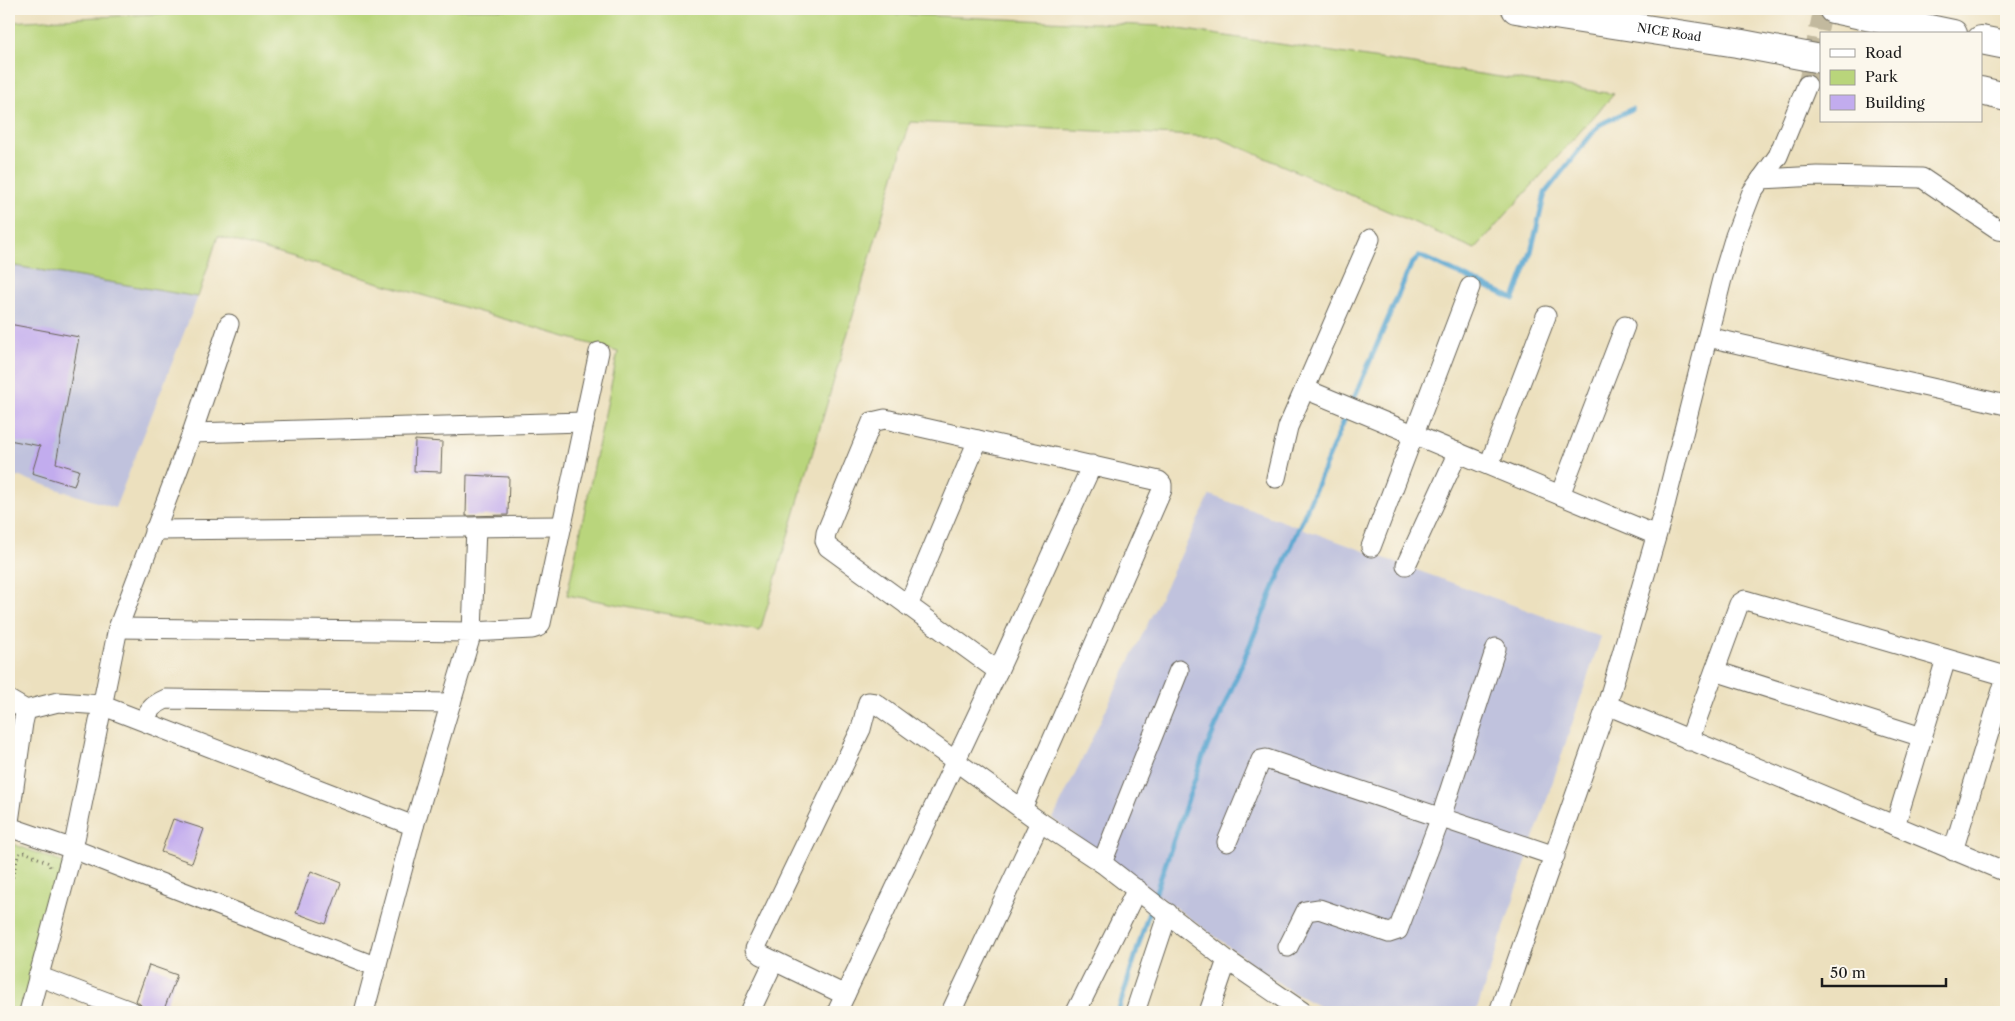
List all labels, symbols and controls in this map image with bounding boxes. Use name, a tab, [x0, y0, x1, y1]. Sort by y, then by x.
street label: NICE Road	[1636, 20, 1703, 45]
legend	[1820, 32, 1982, 122]
text: Road	[1865, 43, 1902, 62]
text: Park	[1865, 67, 1899, 86]
text: Building	[1865, 93, 1925, 112]
scale bar	[1822, 956, 1946, 988]
text: 50 m	[1830, 963, 1866, 982]

